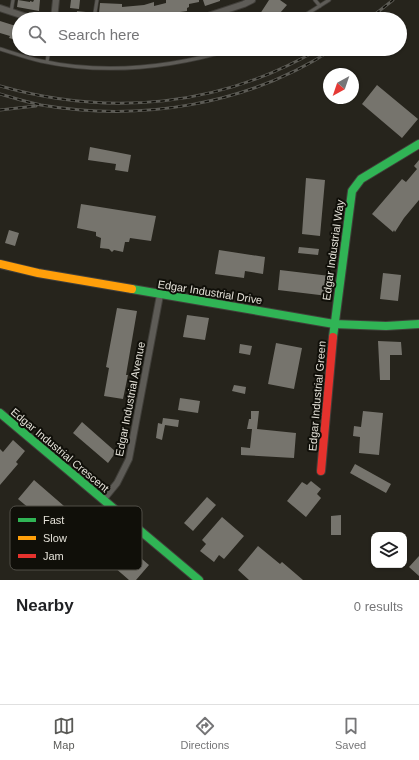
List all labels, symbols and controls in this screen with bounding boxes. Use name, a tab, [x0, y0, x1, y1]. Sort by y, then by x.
search box	[12, 12, 407, 56]
icon: search	[26, 23, 48, 45]
text: Search here	[58, 26, 140, 43]
north arrow	[323, 68, 359, 104]
street label: Edgar Industrial Way	[320, 198, 346, 301]
street label: Edgar Industrial Drive	[157, 278, 263, 306]
street label: Edgar Industrial Green	[306, 340, 328, 452]
street label: Edgar Industrial Avenue	[113, 341, 147, 457]
street label: Edgar Industrial Crescent	[9, 406, 111, 494]
legend	[10, 506, 142, 570]
text: Fast	[43, 514, 64, 526]
text: Slow	[43, 532, 67, 544]
map controls	[371, 532, 407, 568]
button: layers	[371, 532, 407, 568]
text: Jam	[43, 550, 64, 562]
text: Nearby	[16, 596, 74, 615]
text: 0 results	[354, 599, 403, 614]
tab: Map	[53, 715, 75, 751]
tab: Directions	[180, 715, 229, 751]
tab: Saved	[335, 715, 366, 751]

